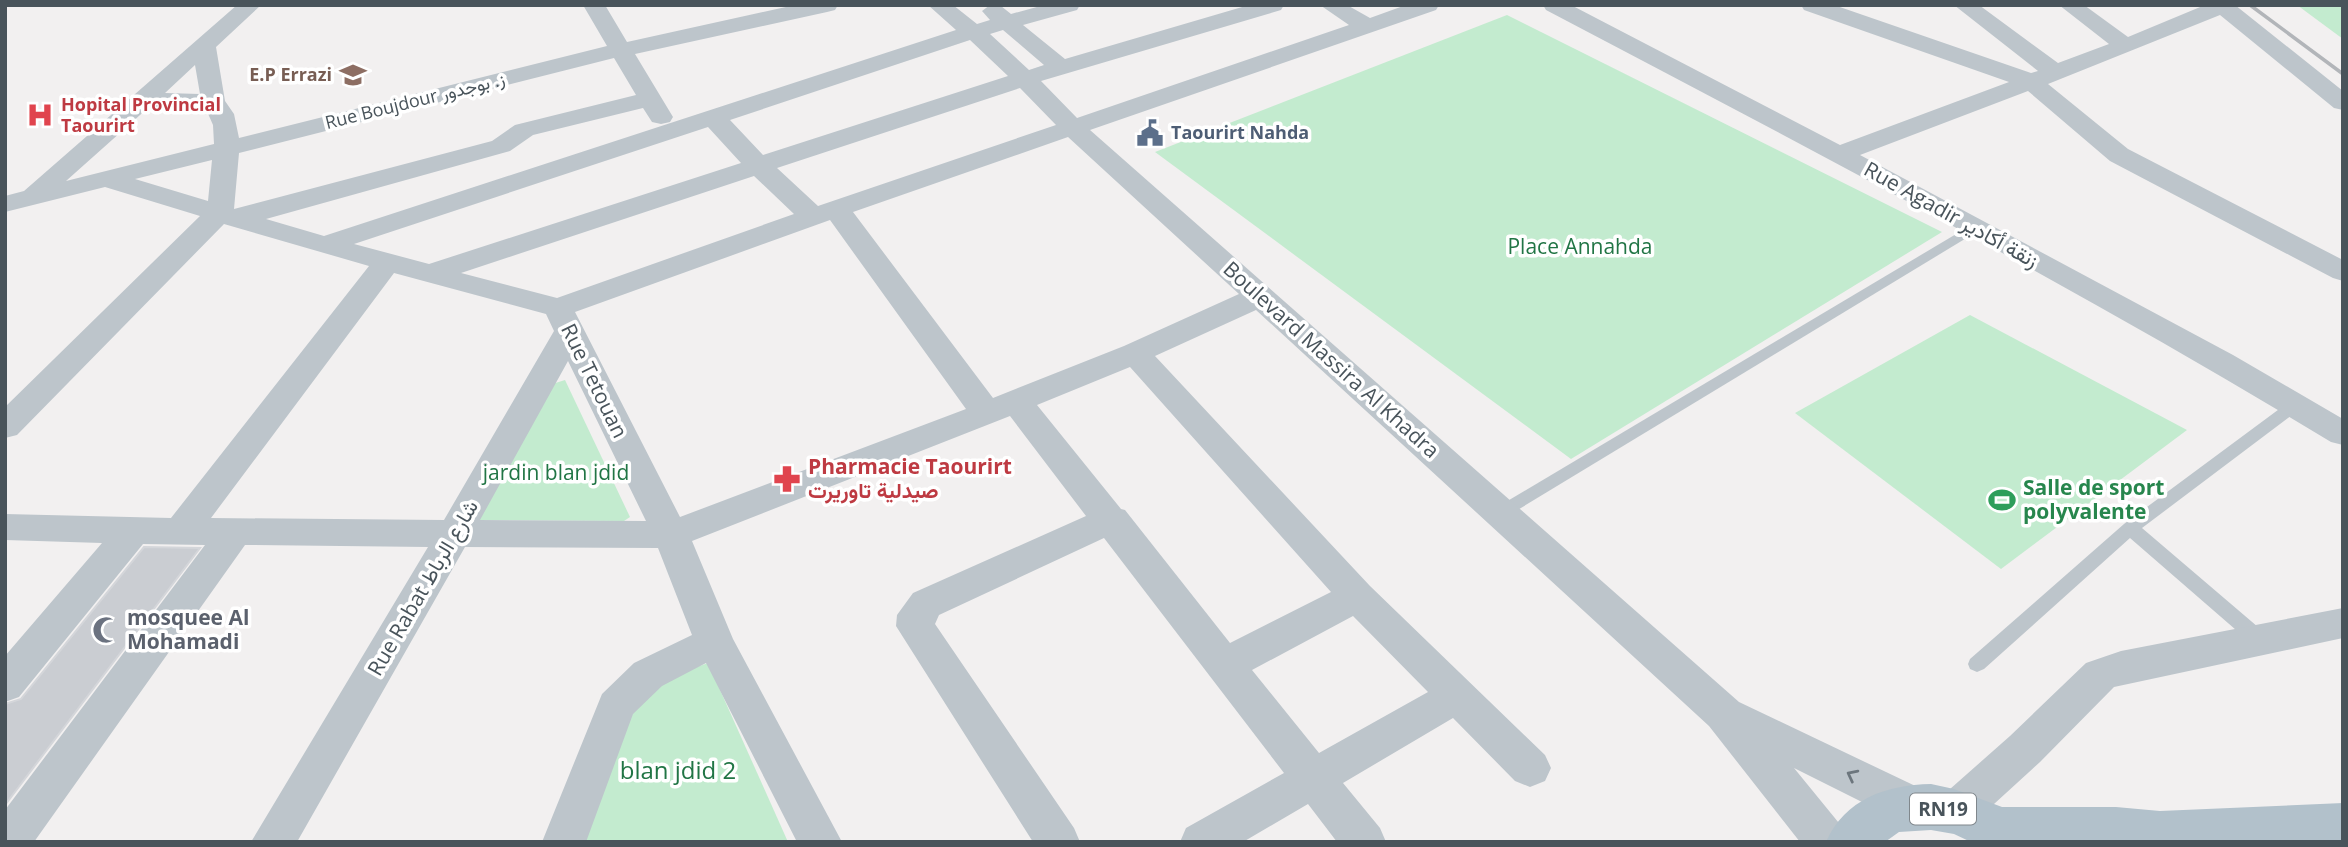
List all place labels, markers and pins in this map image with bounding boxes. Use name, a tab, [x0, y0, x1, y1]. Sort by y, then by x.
school or university icon: E.P Errazi	[338, 60, 368, 90]
place label: E.P Errazi	[249, 62, 332, 86]
place label: Hopital Provincial Taourirt	[61, 92, 221, 137]
hospital icon: Hopital Provincial Taourirt	[25, 100, 55, 130]
public building icon: Taourirt Nahda	[1135, 118, 1165, 148]
place label: Taourirt Nahda	[1171, 120, 1309, 144]
place label: Pharmacie Taourirt صيدلية تاوريرت	[808, 452, 1012, 504]
pharmacy icon: Pharmacie Taourirt صيدلية تاوريرت	[772, 464, 802, 494]
place label: Salle de sport polyvalente	[2023, 473, 2164, 525]
sports icon: Salle de sport polyvalente	[1987, 485, 2017, 515]
place label: mosquee Al Mohamadi	[127, 603, 249, 655]
mosque icon: mosquee Al Mohamadi	[91, 615, 121, 645]

